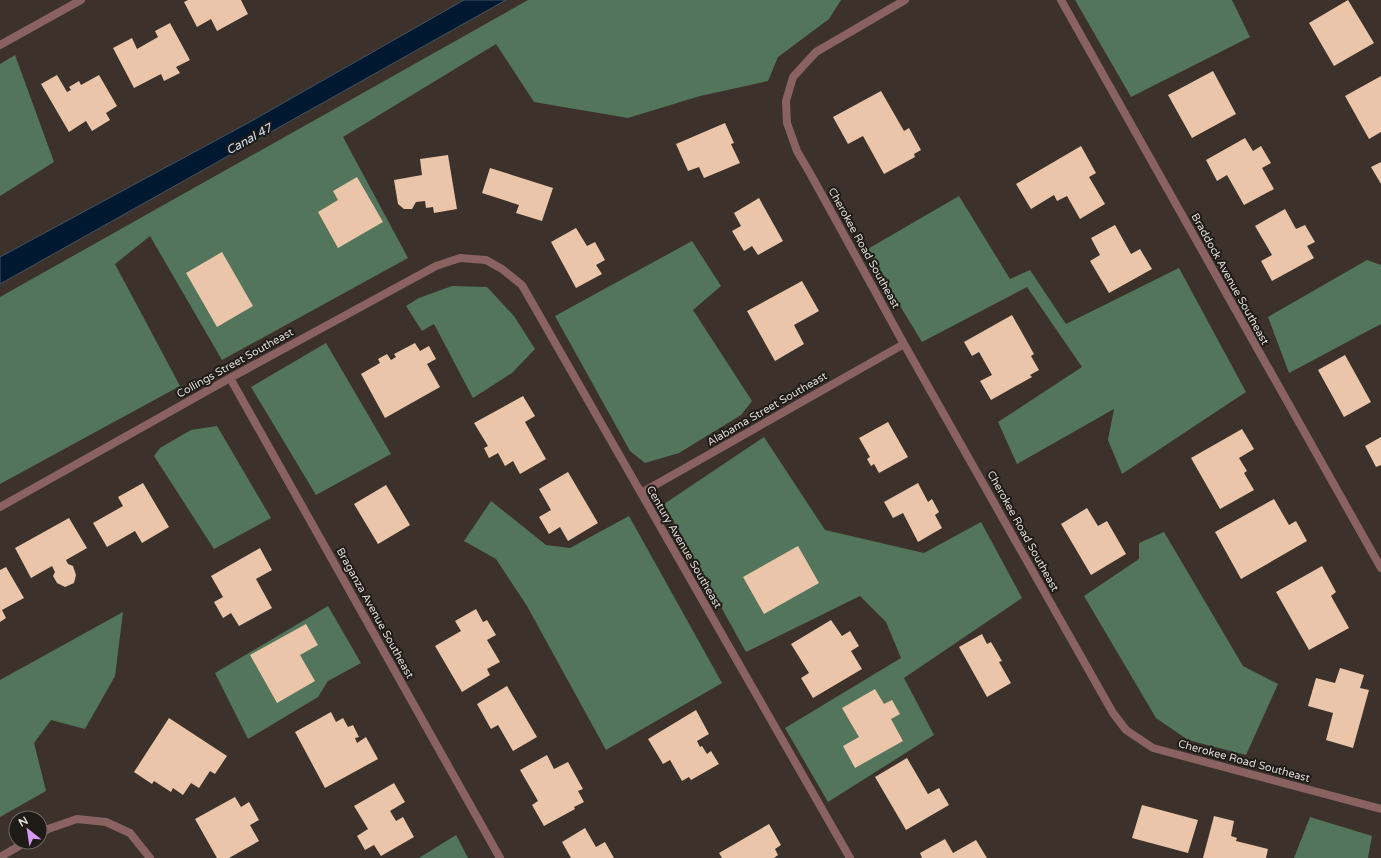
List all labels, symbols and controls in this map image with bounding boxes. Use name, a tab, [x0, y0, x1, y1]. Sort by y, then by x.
water label: Canal 47	[224, 120, 276, 157]
street label: Cherokee Road Southeast	[825, 185, 903, 311]
street label: Braddock Avenue Southeast	[1188, 211, 1272, 347]
street label: Collings Street Southeast	[174, 325, 296, 401]
street label: Alabama Street Southeast	[705, 369, 829, 449]
street label: Cherokee Road Southeast	[984, 468, 1062, 594]
street label: Century Avenue Southeast	[644, 483, 724, 611]
street label: Braganza Avenue Southeast	[334, 545, 416, 681]
street label: Cherokee Road Southeast	[1177, 737, 1311, 785]
north arrow	[8, 810, 48, 850]
text: N	[16, 814, 30, 830]

